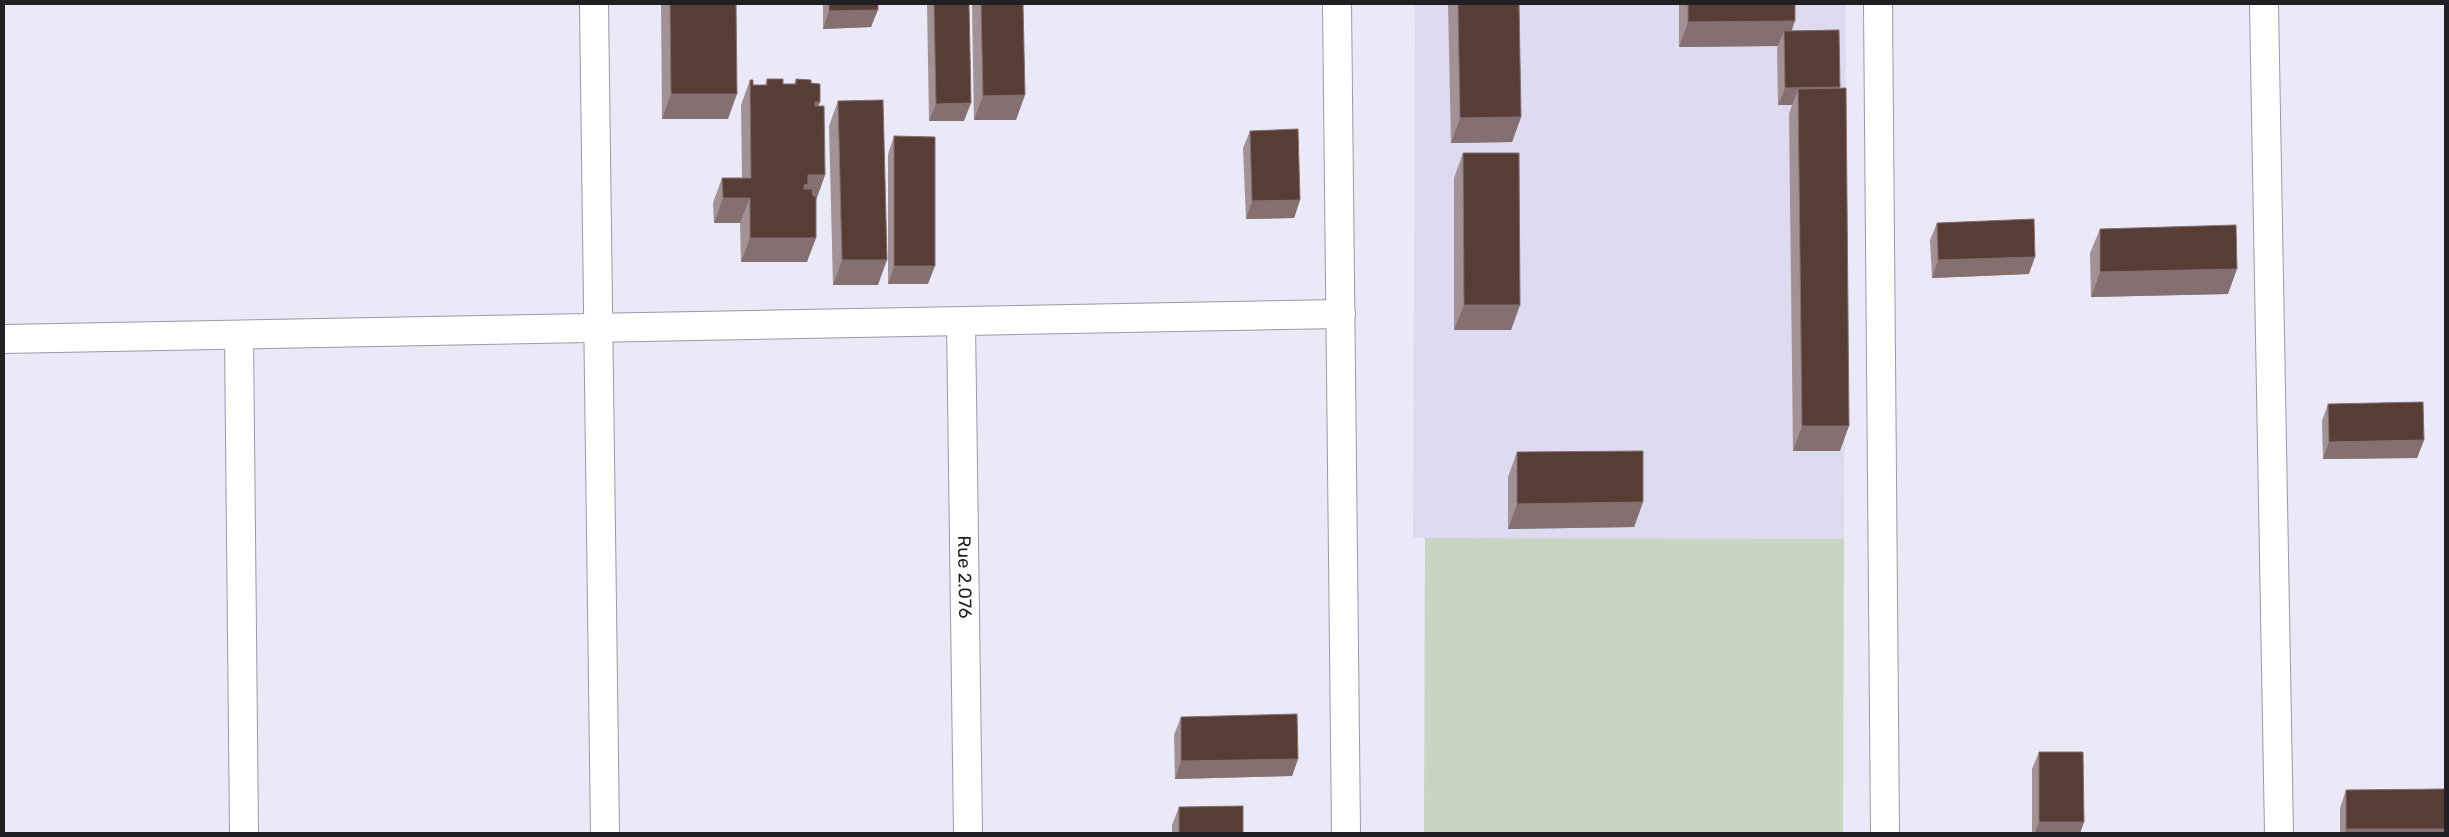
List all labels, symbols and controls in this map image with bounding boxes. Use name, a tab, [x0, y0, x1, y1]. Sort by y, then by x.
street label: Rue 2.076	[953, 535, 976, 619]

